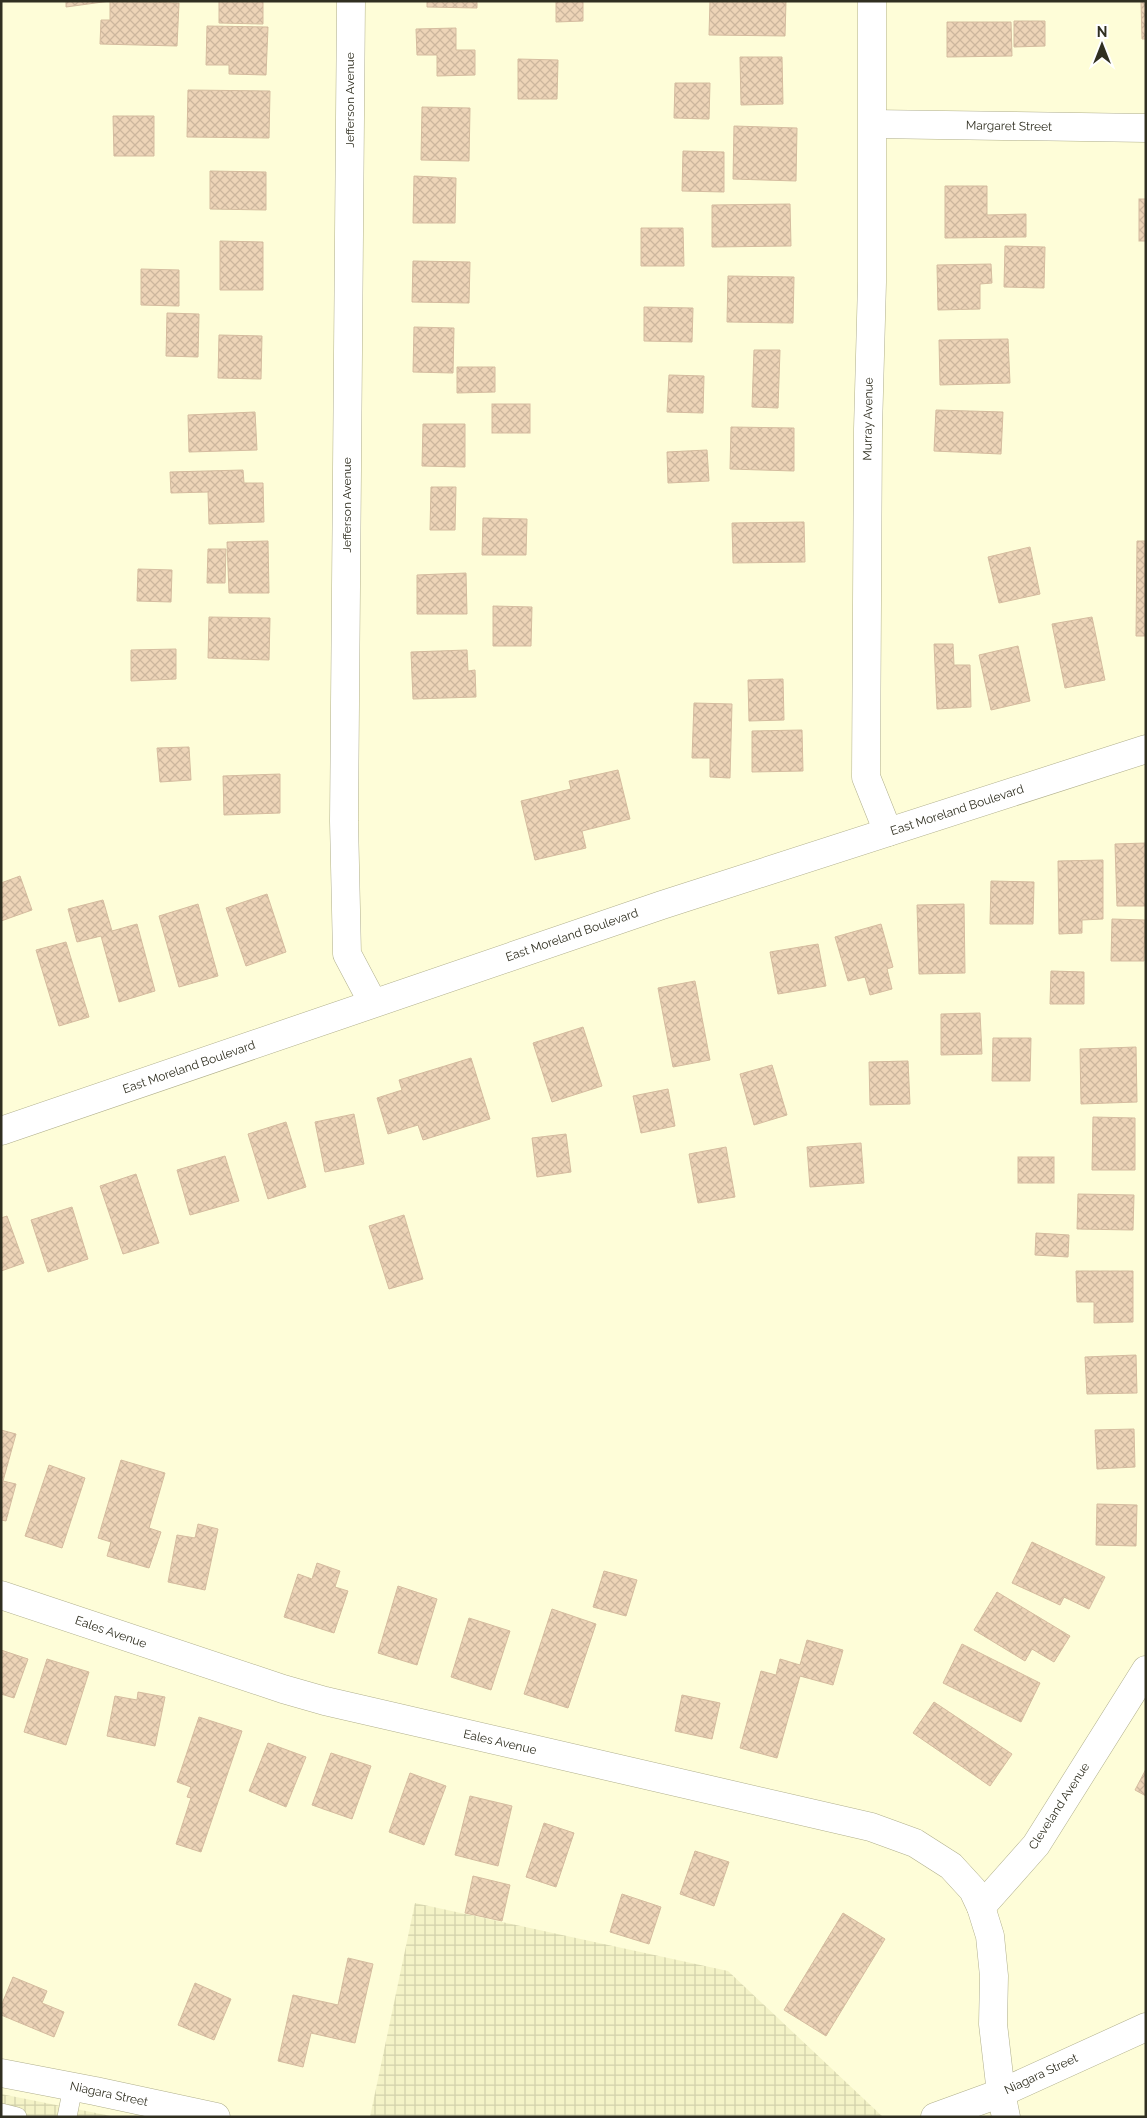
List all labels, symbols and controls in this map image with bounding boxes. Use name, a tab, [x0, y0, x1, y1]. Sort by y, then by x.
north arrow	[1077, 20, 1127, 70]
text: N	[1097, 24, 1107, 40]
street label: Jefferson Avenue	[343, 52, 357, 148]
street label: Margaret Street	[966, 118, 1052, 134]
street label: Murray Avenue	[860, 377, 876, 461]
street label: Jefferson Avenue	[340, 457, 354, 553]
street label: East Moreland Boulevard	[889, 782, 1025, 838]
street label: East Moreland Boulevard	[504, 906, 640, 964]
street label: East Moreland Boulevard	[121, 1038, 257, 1096]
street label: Eales Avenue	[73, 1613, 149, 1651]
street label: Eales Avenue	[462, 1727, 538, 1757]
street label: Cleveland Avenue	[1026, 1760, 1092, 1852]
street label: Niagara Street	[1002, 2051, 1080, 2097]
street label: Niagara Street	[69, 2079, 149, 2109]

